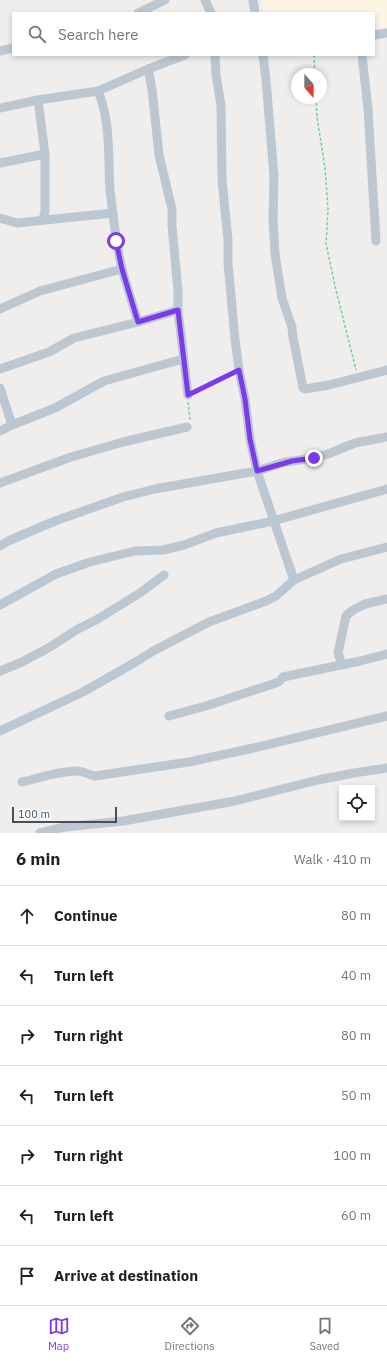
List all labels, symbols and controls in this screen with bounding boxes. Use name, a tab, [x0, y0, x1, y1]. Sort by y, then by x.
search box	[12, 12, 375, 56]
icon: search	[26, 23, 48, 45]
text: Search here	[58, 25, 138, 44]
north arrow	[291, 68, 327, 104]
route start	[107, 232, 125, 250]
route end	[305, 449, 323, 467]
map controls	[339, 785, 375, 821]
button: locate	[339, 785, 375, 821]
scale bar	[12, 805, 117, 824]
text: 100 m	[18, 807, 50, 821]
text: 6 min	[16, 848, 60, 870]
text: Walk · 410 m	[294, 851, 371, 868]
icon: ahead	[16, 905, 38, 927]
text: Continue	[54, 906, 118, 925]
text: 80 m	[341, 907, 371, 924]
icon: left	[16, 965, 38, 987]
text: Turn left	[54, 966, 114, 985]
text: 40 m	[341, 967, 371, 984]
icon: right	[16, 1025, 38, 1047]
text: Turn right	[54, 1026, 123, 1045]
text: 80 m	[341, 1027, 371, 1044]
icon: left	[16, 1085, 38, 1107]
text: Turn left	[54, 1086, 114, 1105]
text: 50 m	[341, 1087, 371, 1104]
icon: right	[16, 1145, 38, 1167]
text: Turn right	[54, 1146, 123, 1165]
text: 100 m	[333, 1147, 371, 1164]
icon: left	[16, 1205, 38, 1227]
text: Turn left	[54, 1206, 114, 1225]
text: 60 m	[341, 1207, 371, 1224]
icon: arrive	[16, 1265, 38, 1287]
text: Arrive at destination	[54, 1266, 198, 1285]
tab: Map	[48, 1315, 70, 1353]
tab: Directions	[165, 1315, 215, 1353]
tab: Saved	[310, 1315, 339, 1353]

